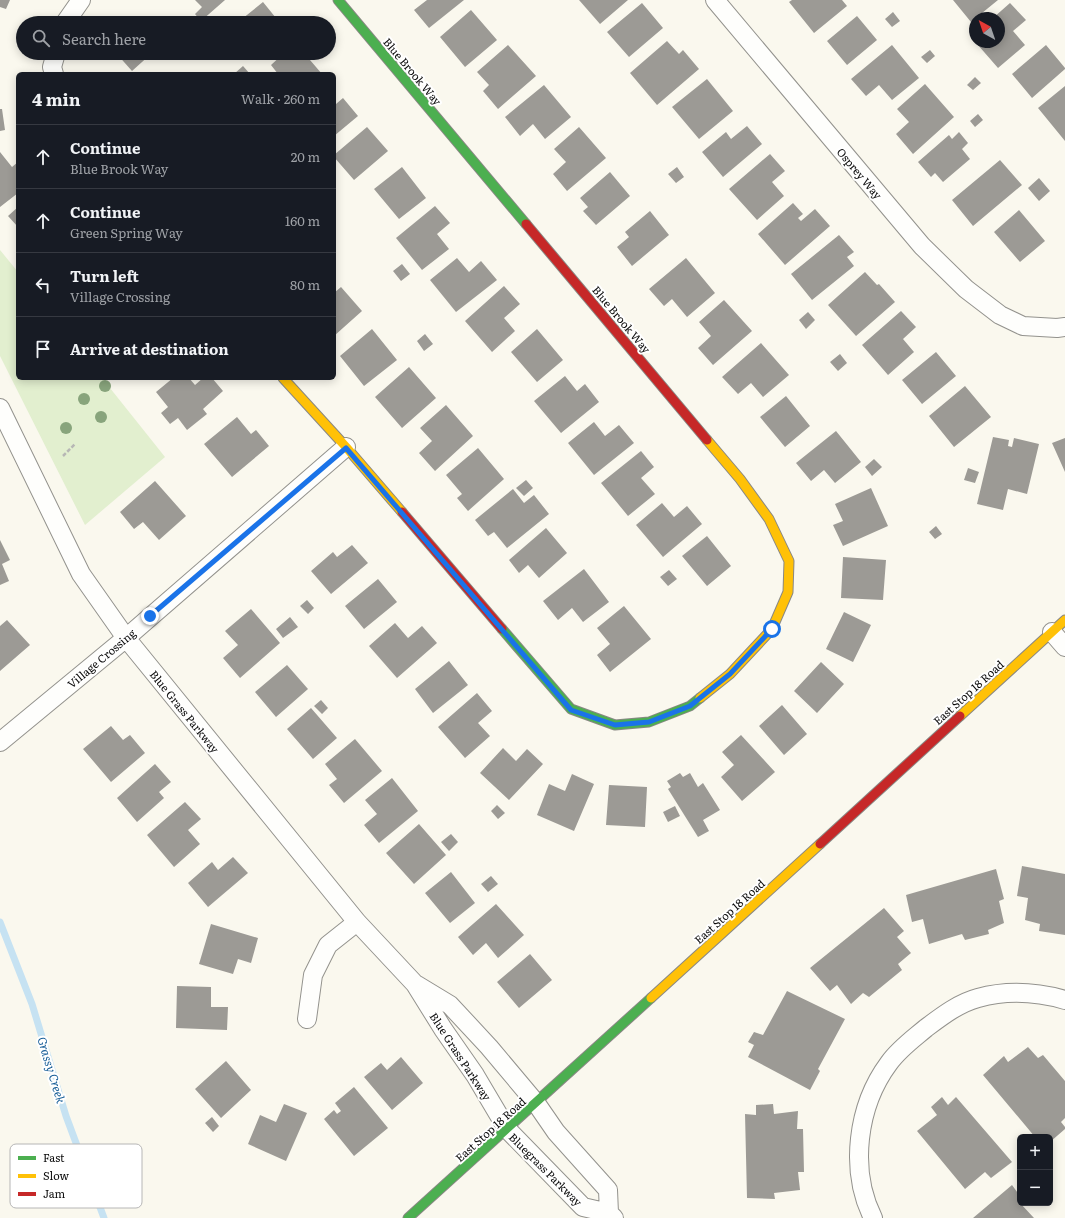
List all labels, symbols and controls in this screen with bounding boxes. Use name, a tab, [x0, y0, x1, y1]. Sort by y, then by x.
north arrow	[969, 12, 1005, 48]
search box	[16, 16, 336, 60]
icon: search	[30, 27, 52, 49]
text: Search here	[62, 27, 146, 50]
street label: Blue Brook Way	[380, 34, 446, 108]
text: 4 min	[32, 86, 81, 111]
text: Walk · 260 m	[241, 89, 320, 108]
text: Continue	[70, 136, 140, 159]
street label: Osprey Way	[834, 144, 887, 203]
icon: ahead	[32, 146, 54, 168]
text: 20 m	[291, 147, 320, 166]
text: Blue Brook Way	[70, 159, 168, 178]
text: Continue	[70, 200, 140, 223]
icon: ahead	[32, 210, 54, 232]
text: 160 m	[285, 211, 320, 230]
text: Green Spring Way	[70, 223, 183, 242]
text: Turn left	[70, 264, 139, 287]
icon: left	[32, 274, 54, 296]
text: 80 m	[290, 275, 320, 294]
street label: Blue Brook Way	[589, 282, 655, 356]
text: Village Crossing	[70, 287, 170, 306]
text: Arrive at destination	[70, 337, 229, 360]
icon: arrive	[32, 338, 54, 360]
route end	[141, 607, 159, 625]
route start	[763, 620, 781, 638]
street label: Village Crossing	[63, 624, 139, 691]
street label: East Stop 18 Road	[929, 656, 1007, 728]
street label: Blue Grass Parkway	[147, 666, 224, 756]
street label: East Stop 18 Road	[690, 875, 768, 947]
street label: Blue Grass Parkway	[426, 1009, 496, 1104]
water label: Grassy Creek	[33, 1034, 71, 1106]
street label: East Stop 18 Road	[451, 1093, 529, 1165]
street label: Bluegrass Parkway	[506, 1129, 587, 1210]
map controls	[1017, 1134, 1053, 1206]
button: +	[1017, 1134, 1053, 1170]
legend	[10, 1144, 142, 1208]
text: Fast	[43, 1149, 65, 1165]
text: Slow	[43, 1167, 69, 1183]
button: −	[1017, 1170, 1053, 1206]
text: Jam	[43, 1185, 66, 1201]

